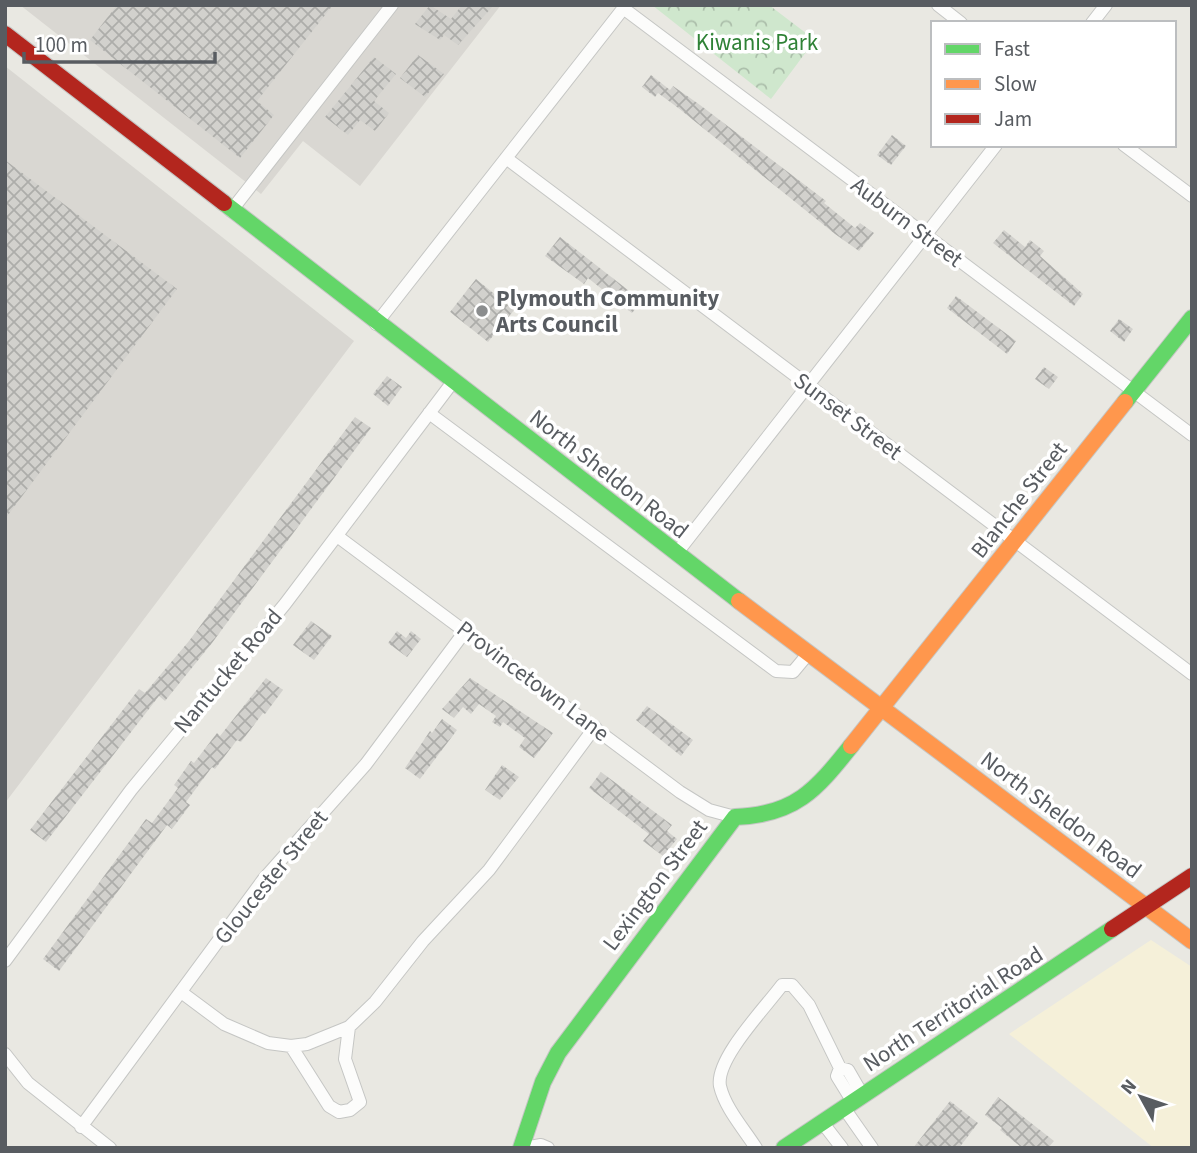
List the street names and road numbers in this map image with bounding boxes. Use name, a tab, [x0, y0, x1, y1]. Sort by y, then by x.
street label: Auburn Street	[844, 169, 970, 275]
street label: Sunset Street	[787, 364, 909, 468]
street label: North Sheldon Road	[522, 401, 696, 547]
street label: Blanche Street	[963, 434, 1075, 565]
street label: Nantucket Road	[166, 602, 290, 740]
street label: Provincetown Lane	[450, 613, 616, 749]
street label: North Sheldon Road	[974, 743, 1148, 887]
street label: Gloucester Street	[206, 802, 336, 951]
street label: Lexington Street	[595, 812, 716, 958]
street label: North Territorial Road	[856, 938, 1050, 1080]

